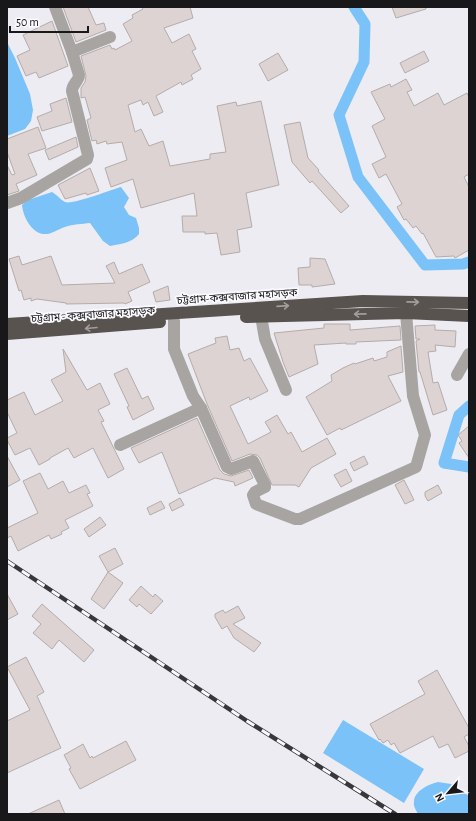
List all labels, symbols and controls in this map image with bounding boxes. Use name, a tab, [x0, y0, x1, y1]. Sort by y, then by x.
scale bar	[10, 8, 88, 34]
text: 50 m	[16, 16, 39, 28]
street label: চট্টগ্রাম-কক্সবাজার মহাসড়ক	[175, 286, 298, 306]
one-way arrow	[406, 298, 419, 306]
one-way arrow	[276, 303, 289, 310]
street label: চট্টগ্রাম - কক্সবাজার মহাসড়ক	[30, 304, 156, 324]
one-way arrow	[354, 310, 367, 318]
one-way arrow	[84, 324, 97, 331]
north arrow	[428, 773, 468, 813]
text: N	[433, 791, 446, 803]

